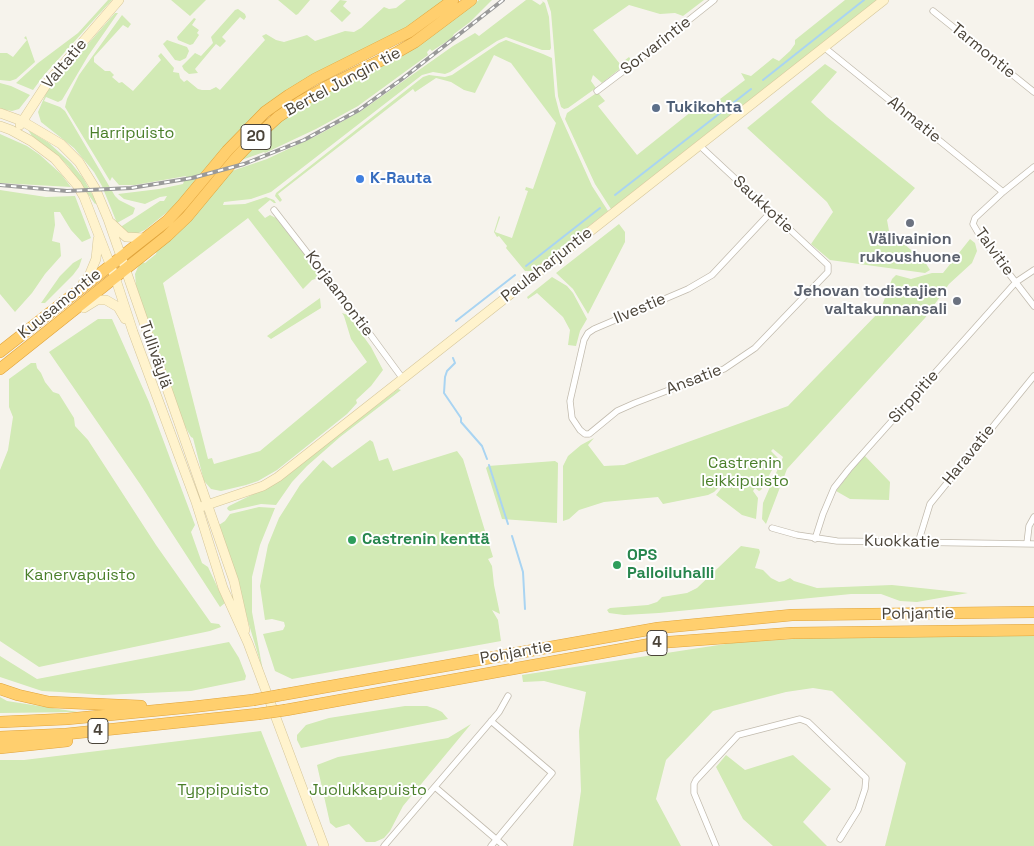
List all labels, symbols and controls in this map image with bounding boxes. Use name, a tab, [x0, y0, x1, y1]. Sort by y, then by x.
street label: Sorvarintie	[617, 13, 695, 79]
street label: Tarmontie	[947, 19, 1019, 83]
street label: Valtatie	[39, 35, 91, 93]
street label: Bertel Jungin tie	[282, 43, 404, 121]
street label: Ahmatie	[883, 93, 945, 147]
place label: Tukikohta	[666, 98, 742, 118]
marker: Tukikohta	[650, 102, 662, 114]
park label: Harripuisto	[90, 124, 174, 144]
road number: 20	[241, 124, 271, 150]
place label: K-Rauta	[370, 169, 432, 189]
street label: Saukkotie	[729, 172, 797, 238]
marker: K-Rauta	[354, 173, 366, 185]
marker: Välivainion rukoushuone	[904, 217, 916, 229]
street label: Paulaharjuntie	[498, 223, 596, 307]
street label: Talvitie	[970, 224, 1018, 280]
place label: Välivainion rukoushuone	[859, 230, 961, 268]
street label: Korjaamontie	[301, 248, 377, 340]
street label: Kuusamontie	[15, 265, 105, 343]
place label: Jehovan todistajien valtakunnansali	[794, 282, 947, 320]
street label: Ilvestie	[611, 289, 669, 329]
marker: Jehovan todistajien valtakunnansali	[951, 295, 963, 307]
street label: Tulliväylä	[135, 319, 175, 391]
street label: Ansatie	[664, 361, 724, 399]
street label: Sirppitie	[885, 366, 943, 428]
street label: Haravatie	[939, 421, 999, 489]
park label: Castrenin leikkipuisto	[701, 454, 789, 492]
place label: Castrenin kenttä	[362, 530, 490, 550]
street label: Kuokkatie	[864, 532, 940, 552]
marker: Castrenin kenttä	[346, 534, 358, 546]
place label: OPS Palloiluhalli	[627, 546, 714, 584]
marker: OPS Palloiluhalli	[611, 559, 623, 571]
park label: Kanervapuisto	[24, 566, 136, 586]
street label: Pohjantie	[882, 604, 954, 624]
road number: 4	[647, 630, 667, 656]
street label: Pohjantie	[479, 637, 553, 669]
road number: 4	[88, 718, 108, 744]
park label: Typpipuisto	[177, 781, 269, 801]
park label: Juolukkapuisto	[309, 781, 427, 801]

